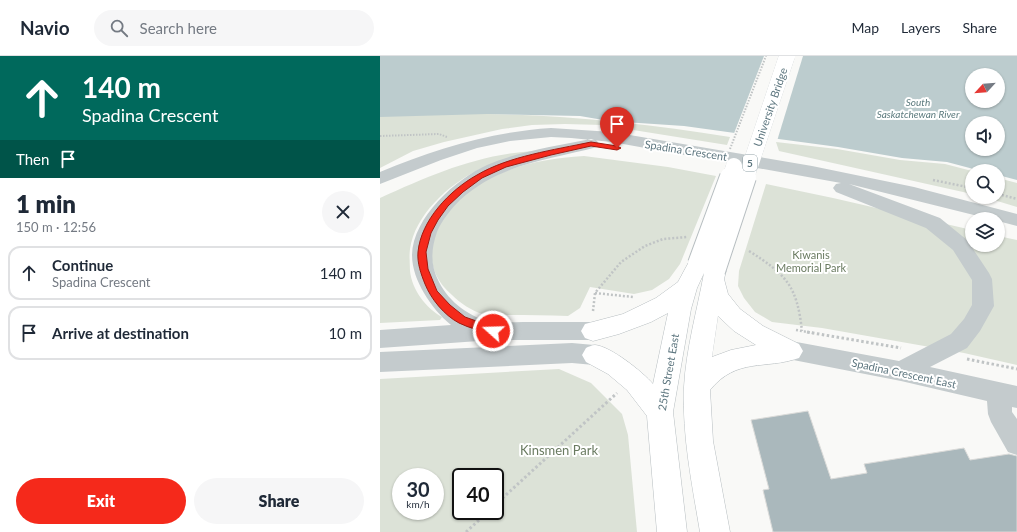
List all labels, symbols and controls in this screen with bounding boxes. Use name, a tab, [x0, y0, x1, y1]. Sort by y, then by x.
search box	[94, 10, 374, 46]
text: Navio	[20, 16, 70, 39]
icon: search	[108, 17, 130, 39]
text: Search here	[140, 19, 217, 37]
text: Map	[851, 19, 879, 36]
text: Layers	[901, 19, 941, 36]
text: Share	[963, 19, 997, 36]
street label: University Bridge	[750, 66, 790, 148]
north arrow	[965, 68, 1005, 108]
map controls	[965, 68, 1005, 252]
text: 140 m	[82, 70, 161, 104]
icon: ahead	[16, 72, 68, 124]
water label: South Saskatchewan River	[877, 96, 960, 120]
text: Spadina Crescent	[82, 104, 218, 126]
pin	[600, 107, 634, 148]
icon: arrive	[606, 113, 628, 135]
button: sound	[965, 116, 1005, 156]
street label: Spadina Crescent	[644, 137, 728, 163]
icon: arrive	[57, 148, 79, 170]
text: Then	[16, 150, 49, 168]
road number: 5	[743, 155, 757, 171]
button: search	[965, 164, 1005, 204]
text: 1 min	[16, 189, 76, 218]
button: close	[322, 191, 364, 233]
button: layers	[965, 212, 1005, 252]
text: 150 m · 12:56	[16, 219, 96, 235]
park label: Kiwanis Memorial Park	[776, 248, 846, 274]
text: Continue	[52, 256, 113, 274]
icon: ahead	[18, 262, 40, 284]
text: 140 m	[320, 264, 362, 282]
text: Spadina Crescent	[52, 274, 150, 290]
position arrow	[472, 310, 514, 352]
icon: arrive	[18, 322, 40, 344]
text: Arrive at destination	[52, 324, 189, 342]
text: 10 m	[328, 324, 362, 342]
street label: 25th Street East	[655, 332, 681, 411]
street label: Spadina Crescent East	[851, 356, 958, 390]
park label: Kinsmen Park	[520, 442, 598, 458]
speed limit sign: 40	[452, 468, 504, 520]
text: 30	[406, 477, 430, 501]
button: Exit	[16, 478, 186, 524]
button: Share	[194, 478, 364, 524]
text: km/h	[406, 498, 430, 510]

